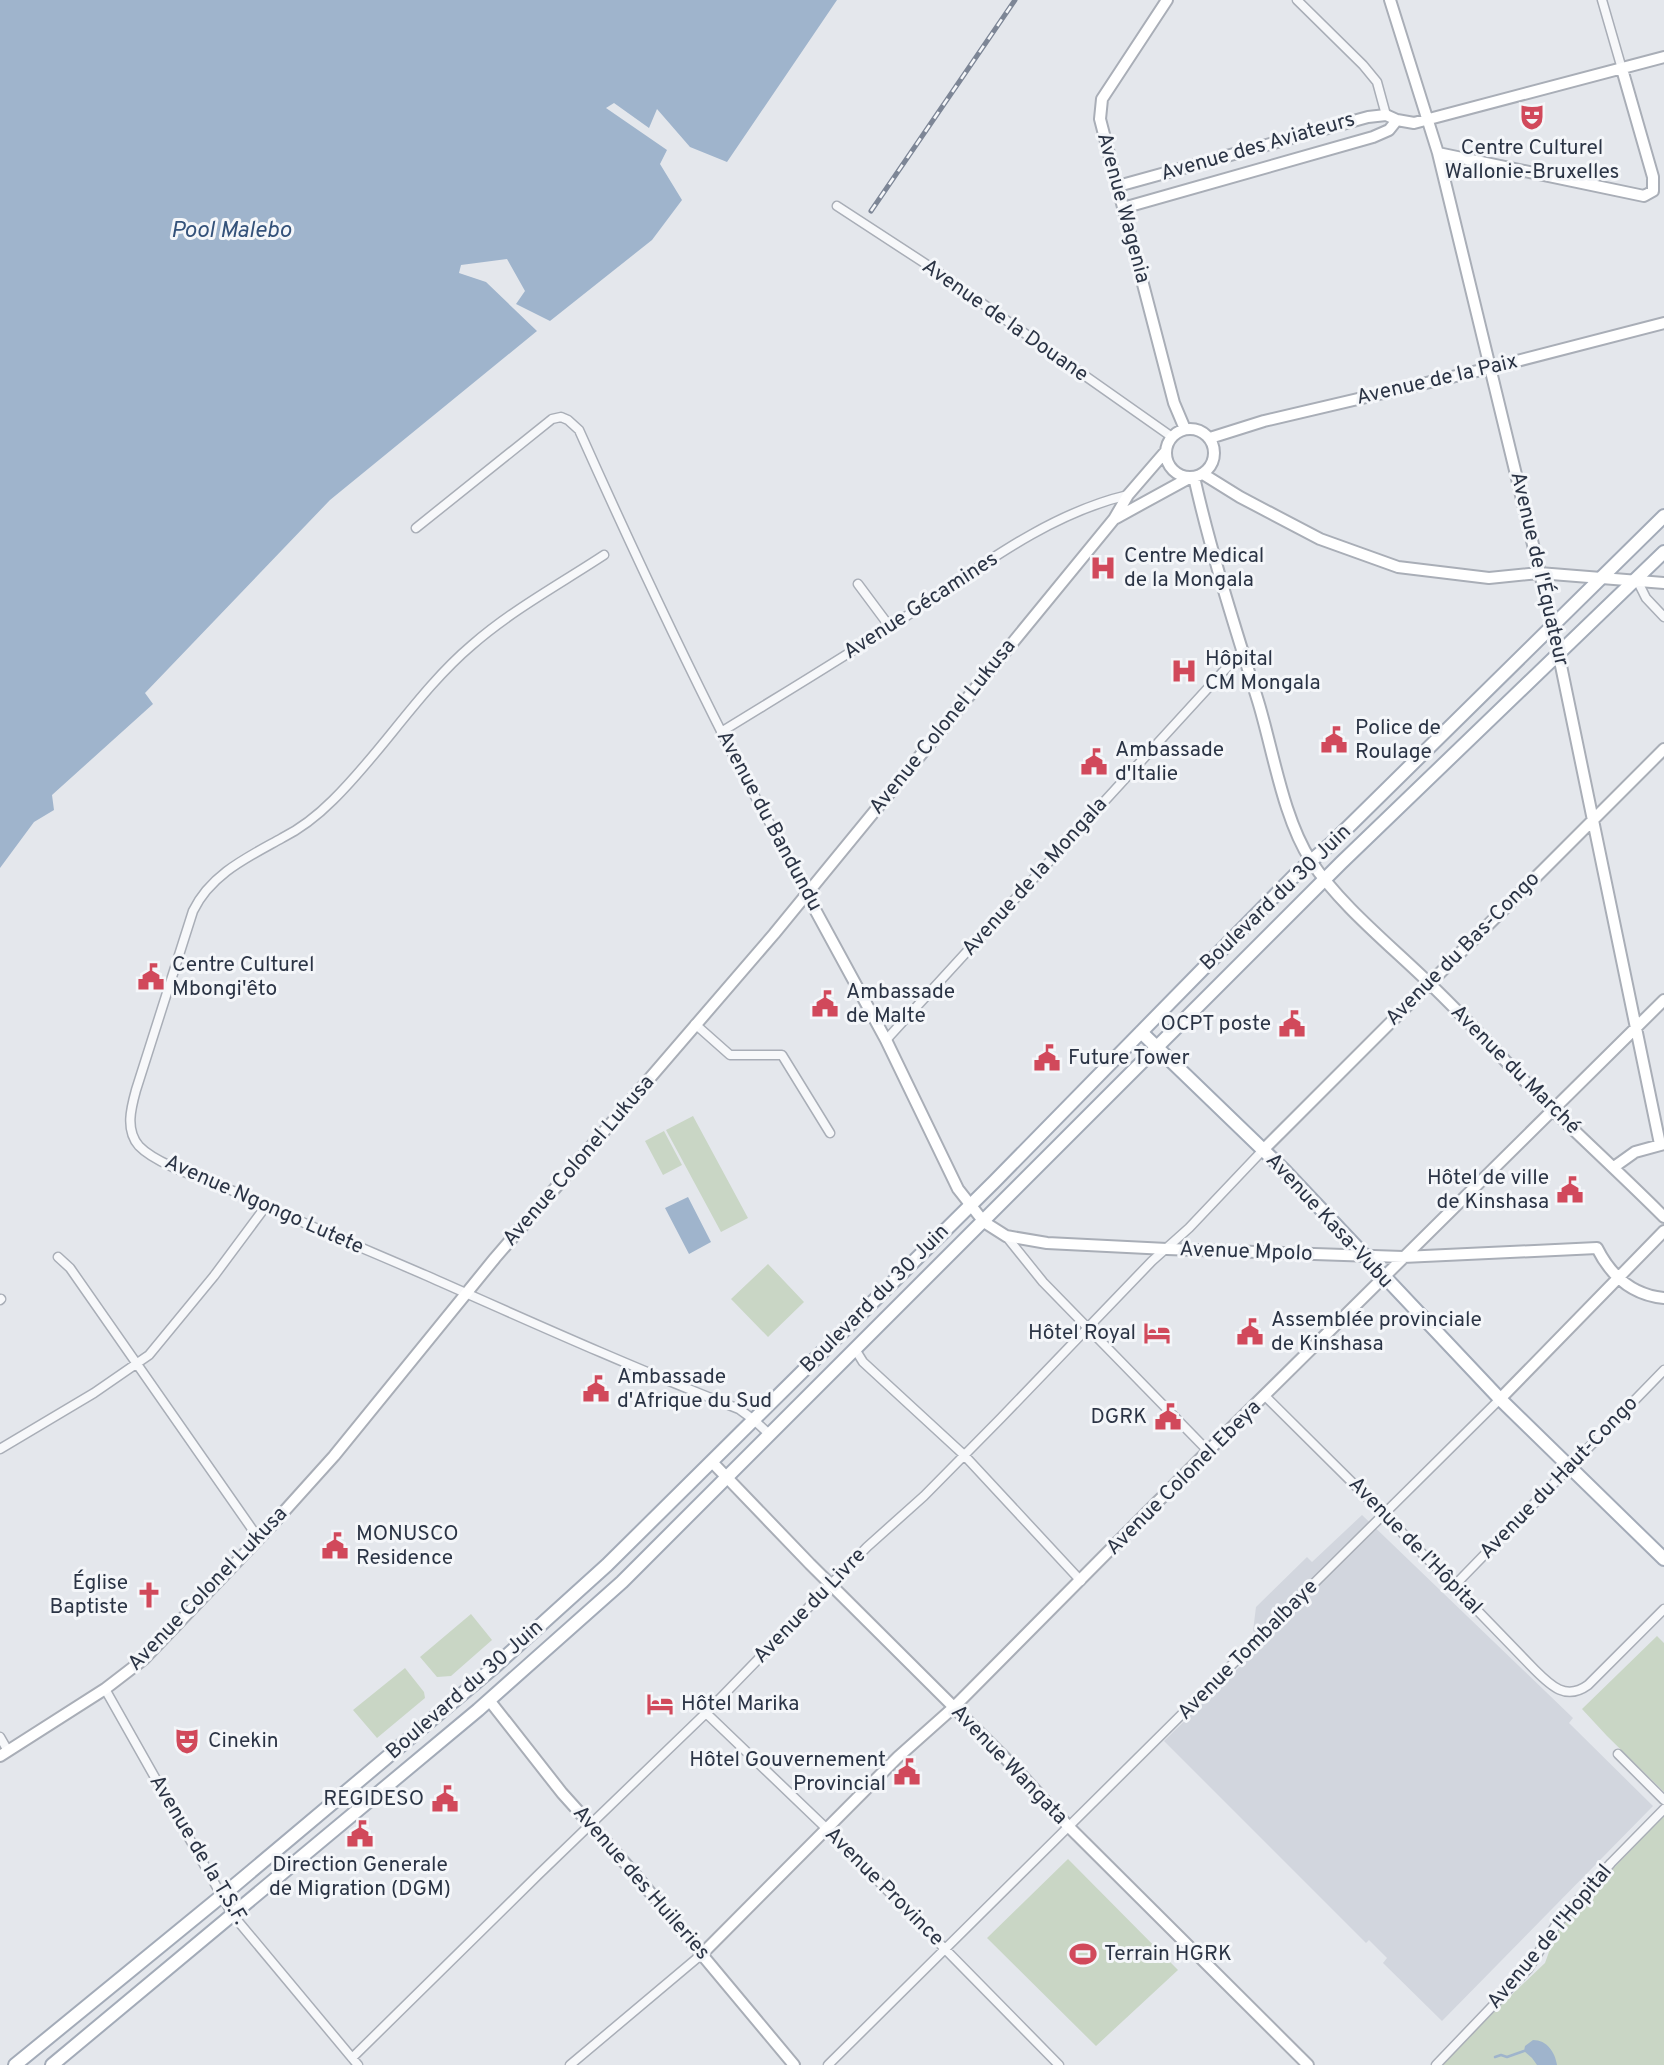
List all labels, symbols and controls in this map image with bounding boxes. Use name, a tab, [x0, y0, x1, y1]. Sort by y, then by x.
theatre icon: Centre Culturel Wallonie-Bruxelles	[1517, 102, 1547, 132]
street label: Avenue des Aviateurs	[1158, 106, 1358, 188]
street label: Avenue Wagenia	[1090, 130, 1156, 286]
place label: Centre Culturel Wallonie-Bruxelles	[1445, 135, 1619, 186]
water label: Pool Malebo	[171, 217, 292, 246]
street label: Avenue de la Douane	[916, 253, 1094, 389]
street label: Avenue de la Paix	[1354, 348, 1520, 412]
street label: Avenue de l'Équateur	[1503, 469, 1575, 669]
place label: Centre Medical de la Mongala	[1124, 543, 1264, 594]
street label: Avenue Gécamines	[839, 546, 1003, 666]
hospital icon: Centre Medical de la Mongala	[1088, 553, 1118, 583]
street label: Avenue Colonel Lukusa	[864, 634, 1022, 820]
place label: Hôpital CM Mongala	[1205, 646, 1320, 697]
hospital icon: Hôpital CM Mongala	[1169, 656, 1199, 686]
place label: Police de Roulage	[1355, 715, 1441, 766]
public building icon: Police de Roulage	[1319, 725, 1349, 755]
street label: Avenue du Bandundu	[710, 726, 828, 916]
place label: Ambassade d'Italie	[1115, 737, 1224, 788]
public building icon: Ambassade d'Italie	[1079, 747, 1109, 777]
street label: Avenue de la Mongala	[956, 792, 1114, 962]
street label: Boulevard du 30 Juin	[1195, 819, 1357, 977]
street label: Avenue du Bas-Congo	[1380, 866, 1546, 1032]
place label: Centre Culturel Mbongi'êto	[172, 952, 314, 1003]
public building icon: Centre Culturel Mbongi'êto	[136, 962, 166, 992]
place label: Ambassade de Malte	[846, 979, 955, 1030]
public building icon: Ambassade de Malte	[810, 989, 840, 1019]
street label: Avenue du Marché	[1444, 999, 1586, 1141]
public building icon: OCPT poste	[1277, 1009, 1307, 1039]
place label: OCPT poste	[1161, 1011, 1271, 1038]
public building icon: Future Tower	[1032, 1043, 1062, 1073]
place label: Future Tower	[1068, 1045, 1190, 1072]
street label: Avenue Colonel Lukusa	[497, 1070, 661, 1252]
street label: Avenue Kasa-Vubu	[1259, 1148, 1399, 1294]
street label: Avenue Ngongo Lutete	[160, 1149, 368, 1261]
place label: Hôtel de ville de Kinshasa	[1427, 1165, 1549, 1216]
public building icon: Hôtel de ville de Kinshasa	[1555, 1175, 1585, 1205]
street label: Boulevard du 30 Juin	[795, 1219, 955, 1379]
street label: Avenue Mpolo	[1179, 1236, 1313, 1268]
place label: Assemblée provinciale de Kinshasa	[1271, 1307, 1482, 1358]
public building icon: Assemblée provinciale de Kinshasa	[1235, 1317, 1265, 1347]
hotel icon: Hôtel Royal	[1142, 1318, 1172, 1348]
place label: Hôtel Royal	[1028, 1320, 1136, 1347]
place label: Ambassade d'Afrique du Sud	[617, 1364, 772, 1415]
public building icon: Ambassade d'Afrique du Sud	[581, 1374, 611, 1404]
street label: Avenue du Haut-Congo	[1474, 1391, 1644, 1565]
street label: Avenue Colonel Ebeya	[1101, 1395, 1267, 1561]
public building icon: DGRK	[1153, 1402, 1183, 1432]
place label: DGRK	[1090, 1404, 1147, 1431]
street label: Avenue de l’Hôpital	[1342, 1471, 1488, 1621]
street label: Avenue Colonel Lukusa	[122, 1501, 294, 1677]
place label: MONUSCO Residence	[356, 1521, 459, 1572]
public building icon: MONUSCO Residence	[320, 1531, 350, 1561]
street label: Avenue du Livre	[748, 1542, 872, 1670]
place label: Église Baptiste	[50, 1569, 128, 1621]
street label: Avenue Tombalbaye	[1172, 1574, 1324, 1726]
church icon: Église Baptiste	[134, 1580, 164, 1610]
street label: Boulevard du 30 Juin	[381, 1614, 549, 1766]
hotel icon: Hôtel Marika	[645, 1689, 675, 1719]
place label: Hôtel Marika	[681, 1691, 799, 1718]
street label: Avenue Wangata	[945, 1699, 1073, 1831]
theatre icon: Cinekin	[172, 1726, 202, 1756]
place label: Cinekin	[208, 1728, 279, 1755]
place label: Hôtel Gouvernement Provincial	[689, 1747, 886, 1798]
public building icon: Hôtel Gouvernement Provincial	[892, 1757, 922, 1787]
street label: Avenue de la T.S.F.	[143, 1770, 253, 1930]
public building icon: REGIDESO	[430, 1784, 460, 1814]
place label: REGIDESO	[323, 1786, 424, 1813]
street label: Avenue des Huileries	[567, 1800, 715, 1966]
public building icon: Direction Generale de Migration (DGM)	[345, 1819, 375, 1849]
street label: Avenue Province	[819, 1822, 949, 1952]
place label: Direction Generale de Migration (DGM)	[269, 1852, 451, 1903]
street label: Avenue de l'Hopital	[1481, 1859, 1619, 2015]
sports icon: Terrain HGRK	[1068, 1939, 1098, 1969]
place label: Terrain HGRK	[1104, 1941, 1232, 1968]

